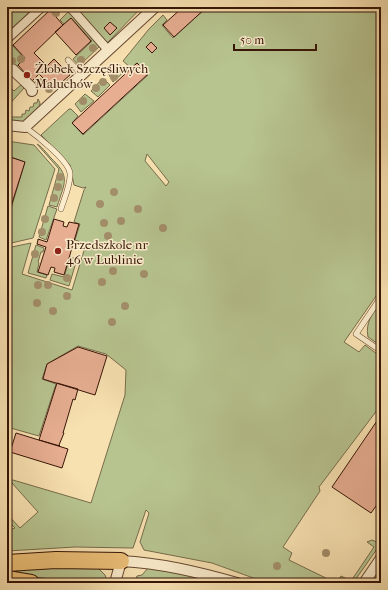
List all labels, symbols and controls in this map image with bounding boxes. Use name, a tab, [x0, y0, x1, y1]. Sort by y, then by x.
scale bar	[234, 26, 316, 52]
text: 50 m	[240, 33, 264, 47]
place label: Żłobek Szczęśliwych Maluchów	[35, 61, 149, 91]
marker: Żłobek Szczęśliwych Maluchów	[22, 70, 32, 80]
place label: Przedszkole nr 46 w Lublinie	[66, 237, 148, 267]
marker: Przedszkole nr 46 w Lublinie	[53, 246, 63, 256]

